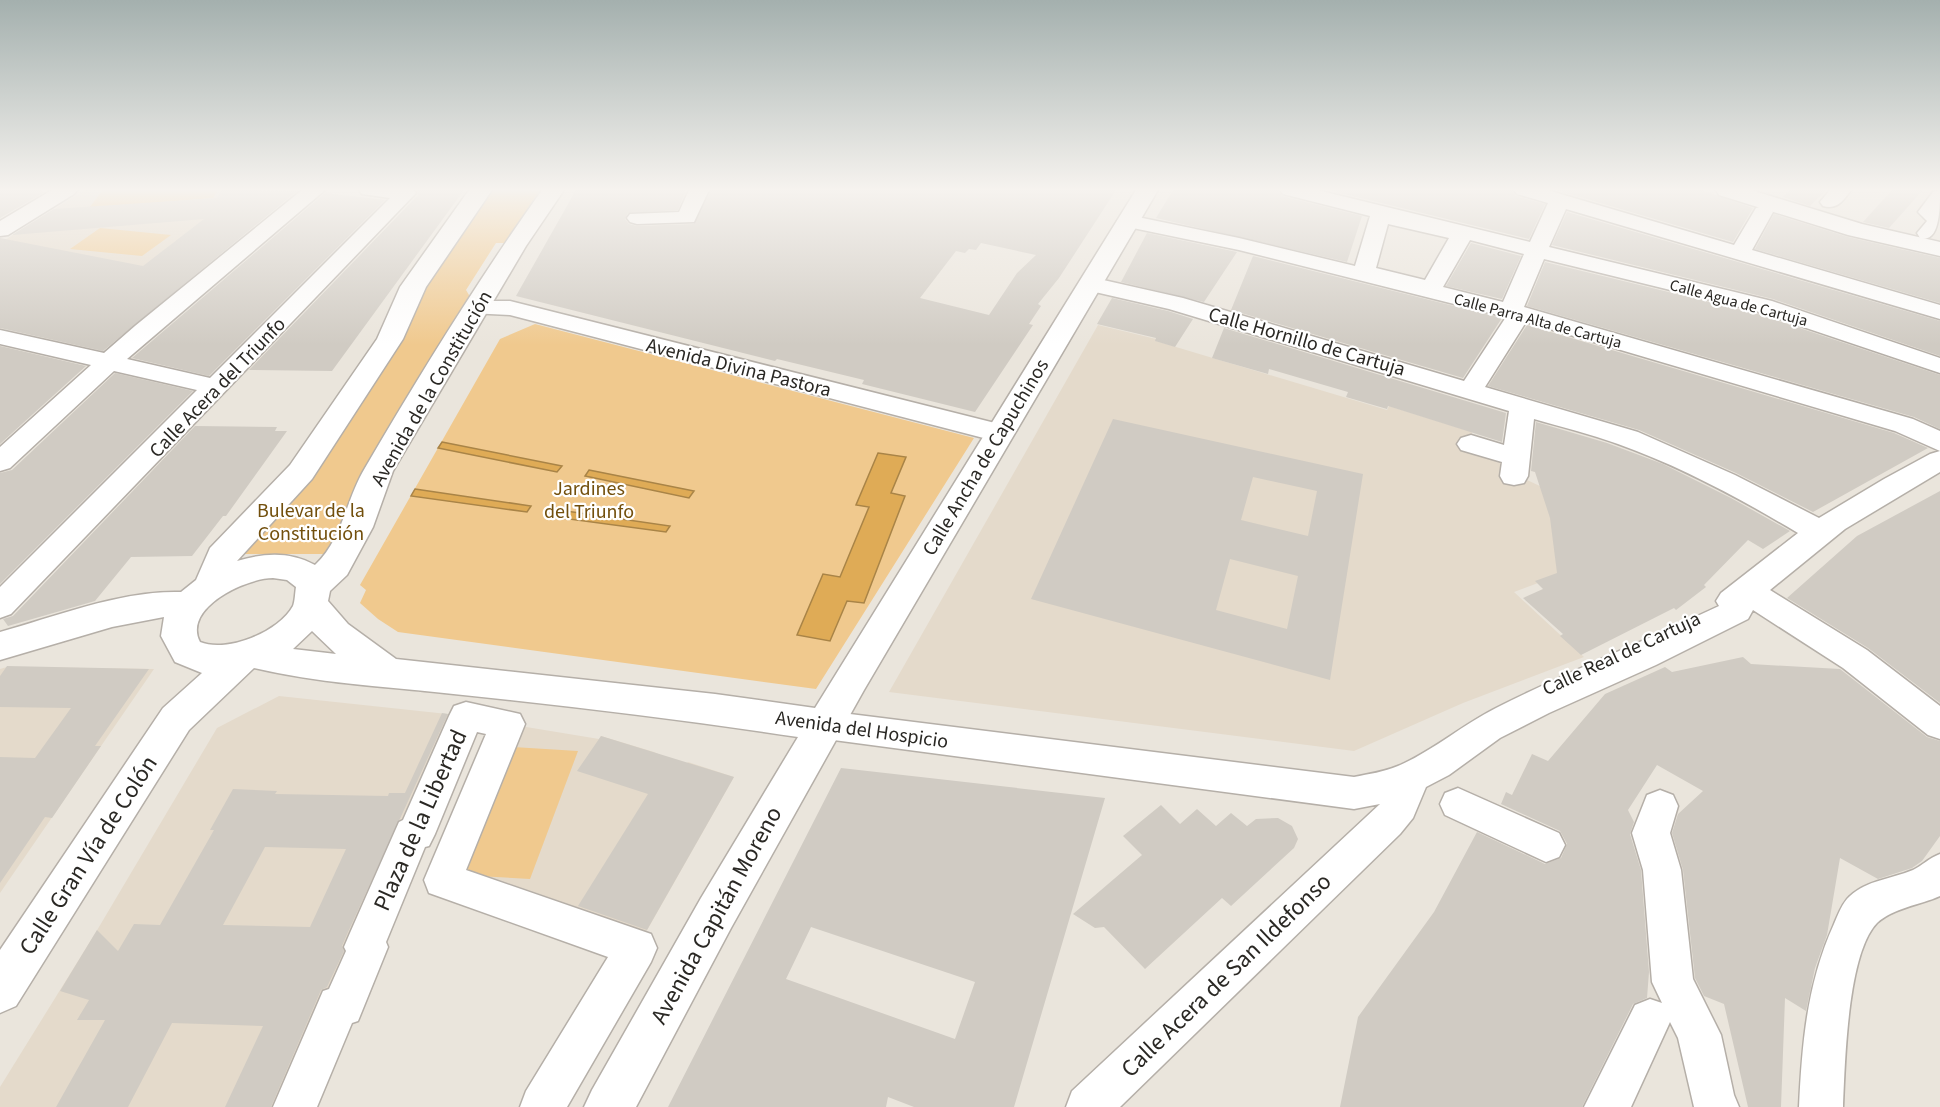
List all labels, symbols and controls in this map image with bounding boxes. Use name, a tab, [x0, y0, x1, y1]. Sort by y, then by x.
street label: Calle Agua de Cartuja	[1667, 274, 1810, 332]
street label: Avenida de la Constitución	[364, 286, 499, 491]
street label: Calle Parra Alta de Cartuja	[1451, 288, 1624, 354]
street label: Calle Hornillo de Cartuja	[1205, 300, 1408, 383]
street label: Calle Acera del Triunfo	[143, 311, 292, 464]
street label: Avenida Divina Pastora	[643, 331, 834, 405]
street label: Calle Ancha de Capuchinos	[916, 354, 1056, 561]
park label: Jardines del Triunfo	[544, 475, 634, 526]
park label: Bulevar de la Constitución	[257, 497, 365, 548]
street label: Calle Real de Cartuja	[1538, 605, 1705, 703]
street label: Avenida del Hospicio	[774, 704, 950, 756]
street label: Plaza de la Libertad	[365, 724, 476, 917]
street label: Calle Gran Vía de Colón	[11, 749, 166, 962]
street label: Avenida Capitán Moreno	[642, 800, 791, 1031]
street label: Calle Acera de San Ildefonso	[1113, 865, 1340, 1086]

